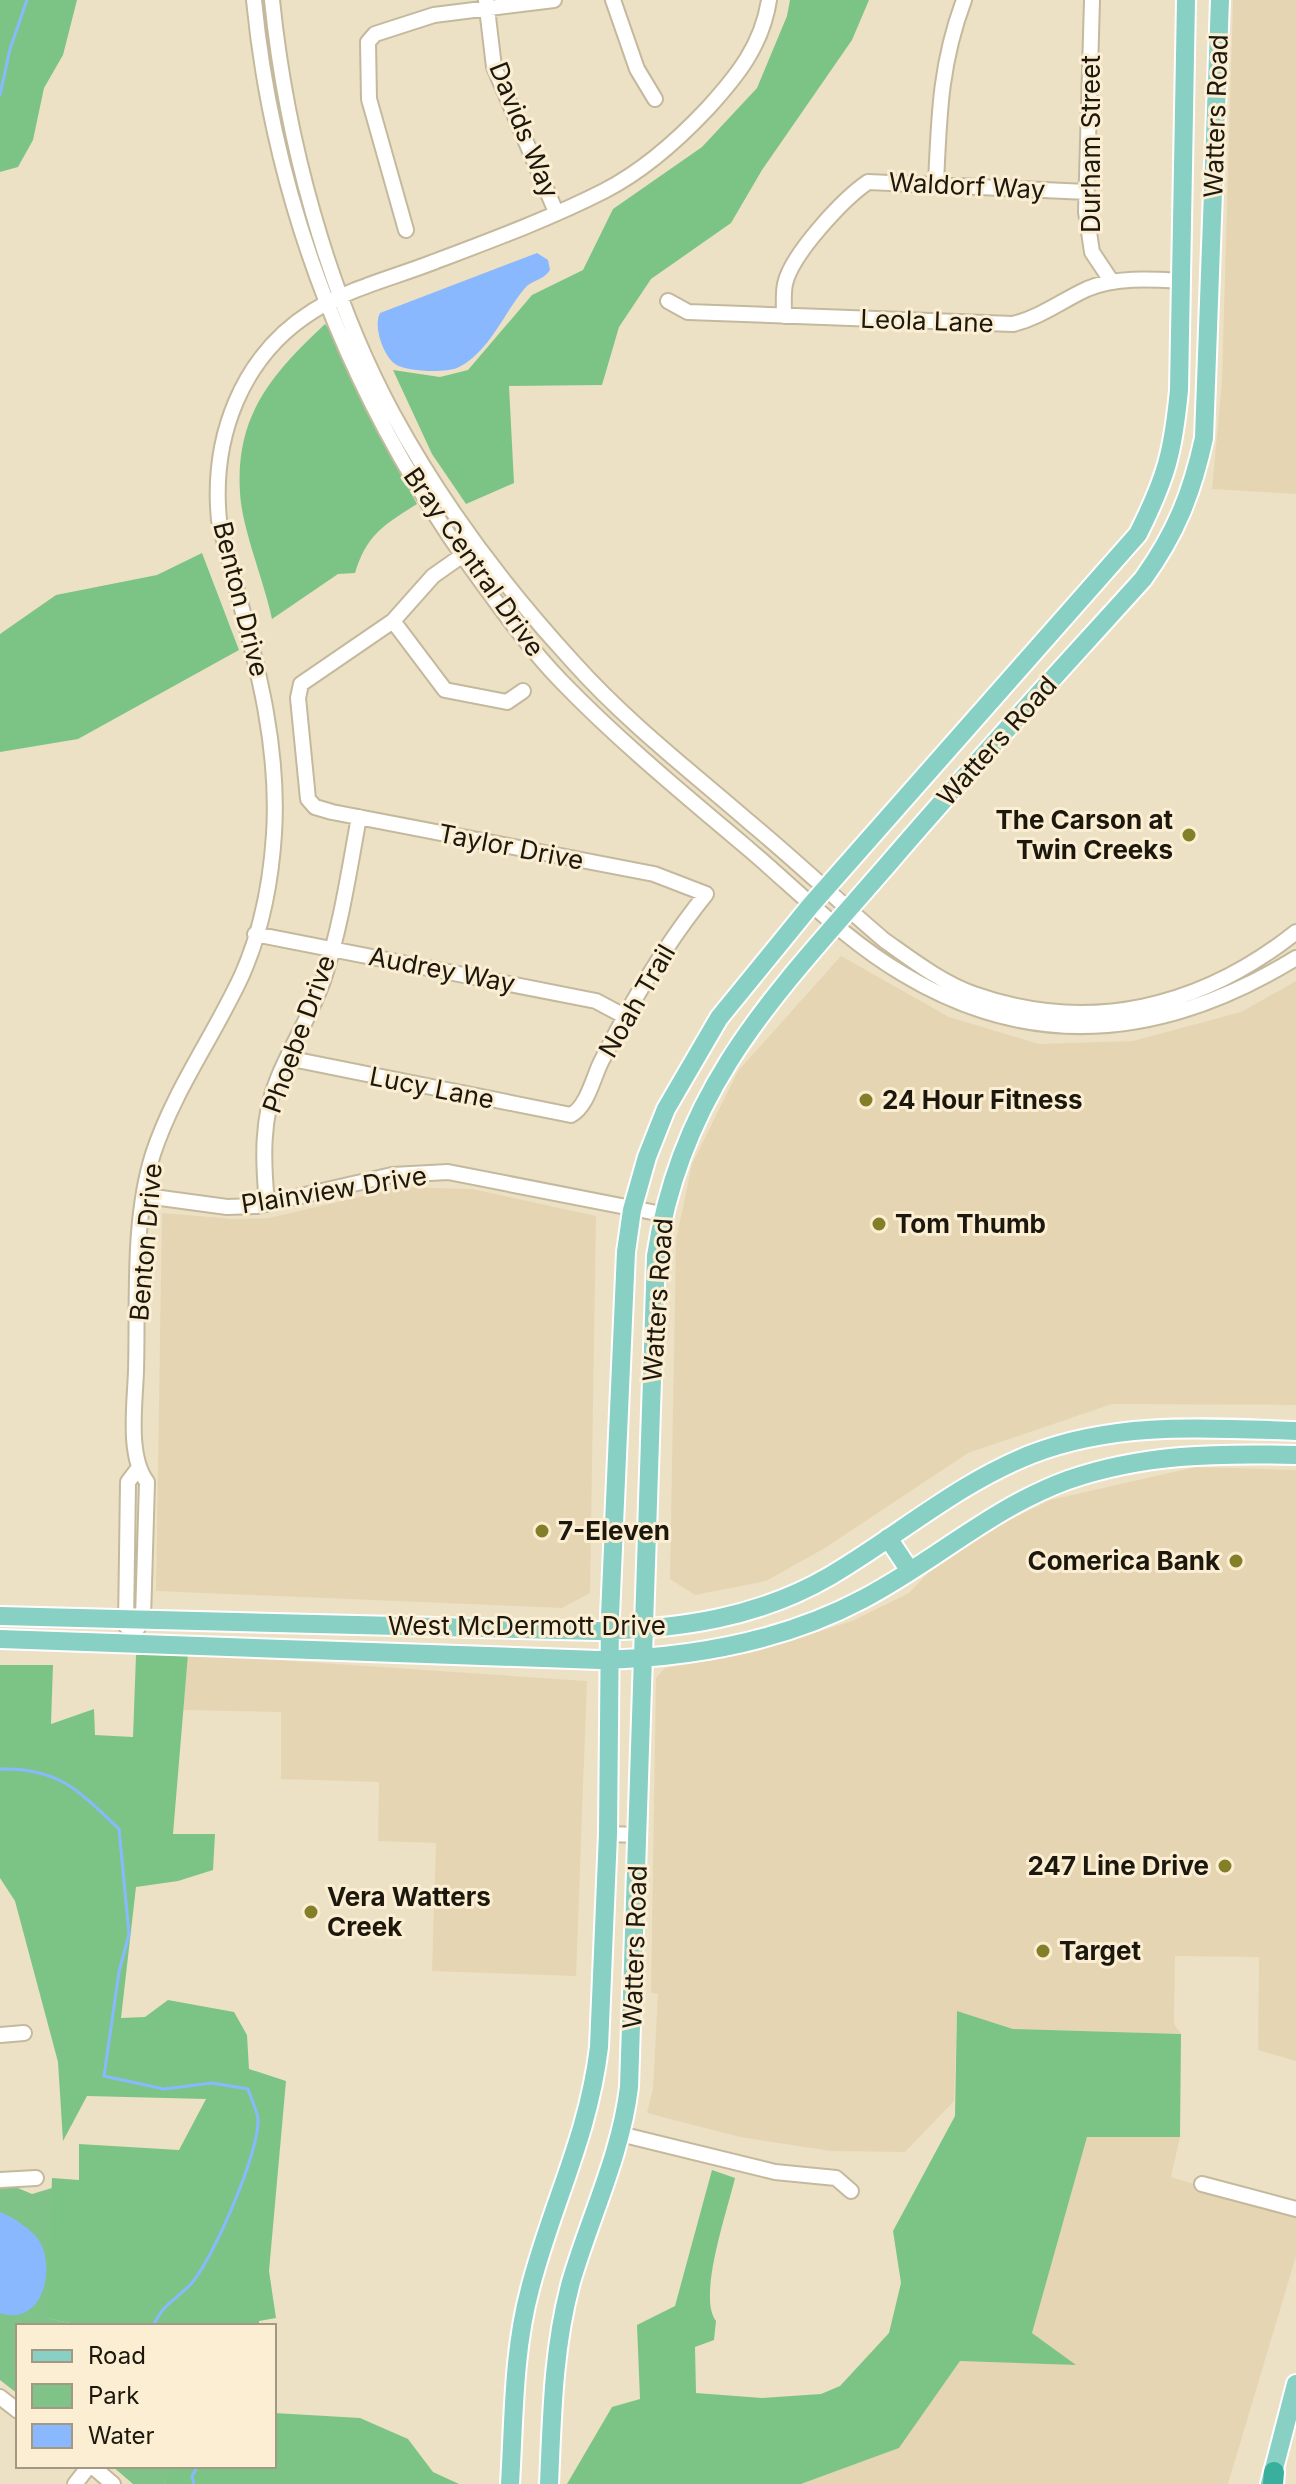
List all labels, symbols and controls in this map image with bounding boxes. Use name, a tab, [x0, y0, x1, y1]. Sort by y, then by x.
street label: Watters Road	[1197, 34, 1234, 198]
street label: Durham Street	[1075, 55, 1106, 233]
street label: Davids Way	[483, 57, 566, 202]
street label: Waldorf Way	[888, 166, 1046, 205]
street label: Leola Lane	[860, 303, 994, 338]
street label: Bray Central Drive	[398, 461, 551, 662]
street label: Benton Drive	[207, 518, 276, 680]
street label: Watters Road	[930, 669, 1063, 812]
place label: The Carson at Twin Creeks	[995, 804, 1173, 865]
street label: Taylor Drive	[436, 817, 586, 876]
marker: The Carson at Twin Creeks	[1180, 826, 1198, 844]
street label: Noah Trail	[592, 939, 681, 1063]
street label: Audrey Way	[366, 940, 518, 999]
street label: Phoebe Drive	[256, 951, 341, 1117]
street label: Lucy Lane	[367, 1060, 497, 1115]
place label: 24 Hour Fitness	[882, 1084, 1083, 1115]
marker: 24 Hour Fitness	[857, 1091, 875, 1109]
street label: Plainview Drive	[239, 1160, 429, 1219]
street label: Benton Drive	[123, 1162, 168, 1322]
place label: Tom Thumb	[895, 1208, 1046, 1239]
marker: Tom Thumb	[870, 1215, 888, 1233]
street label: Watters Road	[636, 1217, 679, 1383]
place label: 7-Eleven	[558, 1515, 670, 1546]
marker: 7-Eleven	[533, 1522, 551, 1540]
place label: Comerica Bank	[1027, 1545, 1220, 1576]
marker: Comerica Bank	[1227, 1552, 1245, 1570]
street label: West McDermott Drive	[388, 1610, 666, 1641]
place label: 247 Line Drive	[1027, 1850, 1209, 1881]
marker: 247 Line Drive	[1216, 1857, 1234, 1875]
street label: Watters Road	[616, 1865, 653, 2029]
place label: Vera Watters Creek	[327, 1881, 491, 1942]
marker: Vera Watters Creek	[302, 1903, 320, 1921]
place label: Target	[1059, 1935, 1141, 1966]
marker: Target	[1034, 1942, 1052, 1960]
legend	[16, 2324, 276, 2468]
text: Road	[88, 2341, 146, 2370]
text: Park	[88, 2381, 139, 2410]
text: Water	[88, 2421, 155, 2450]

